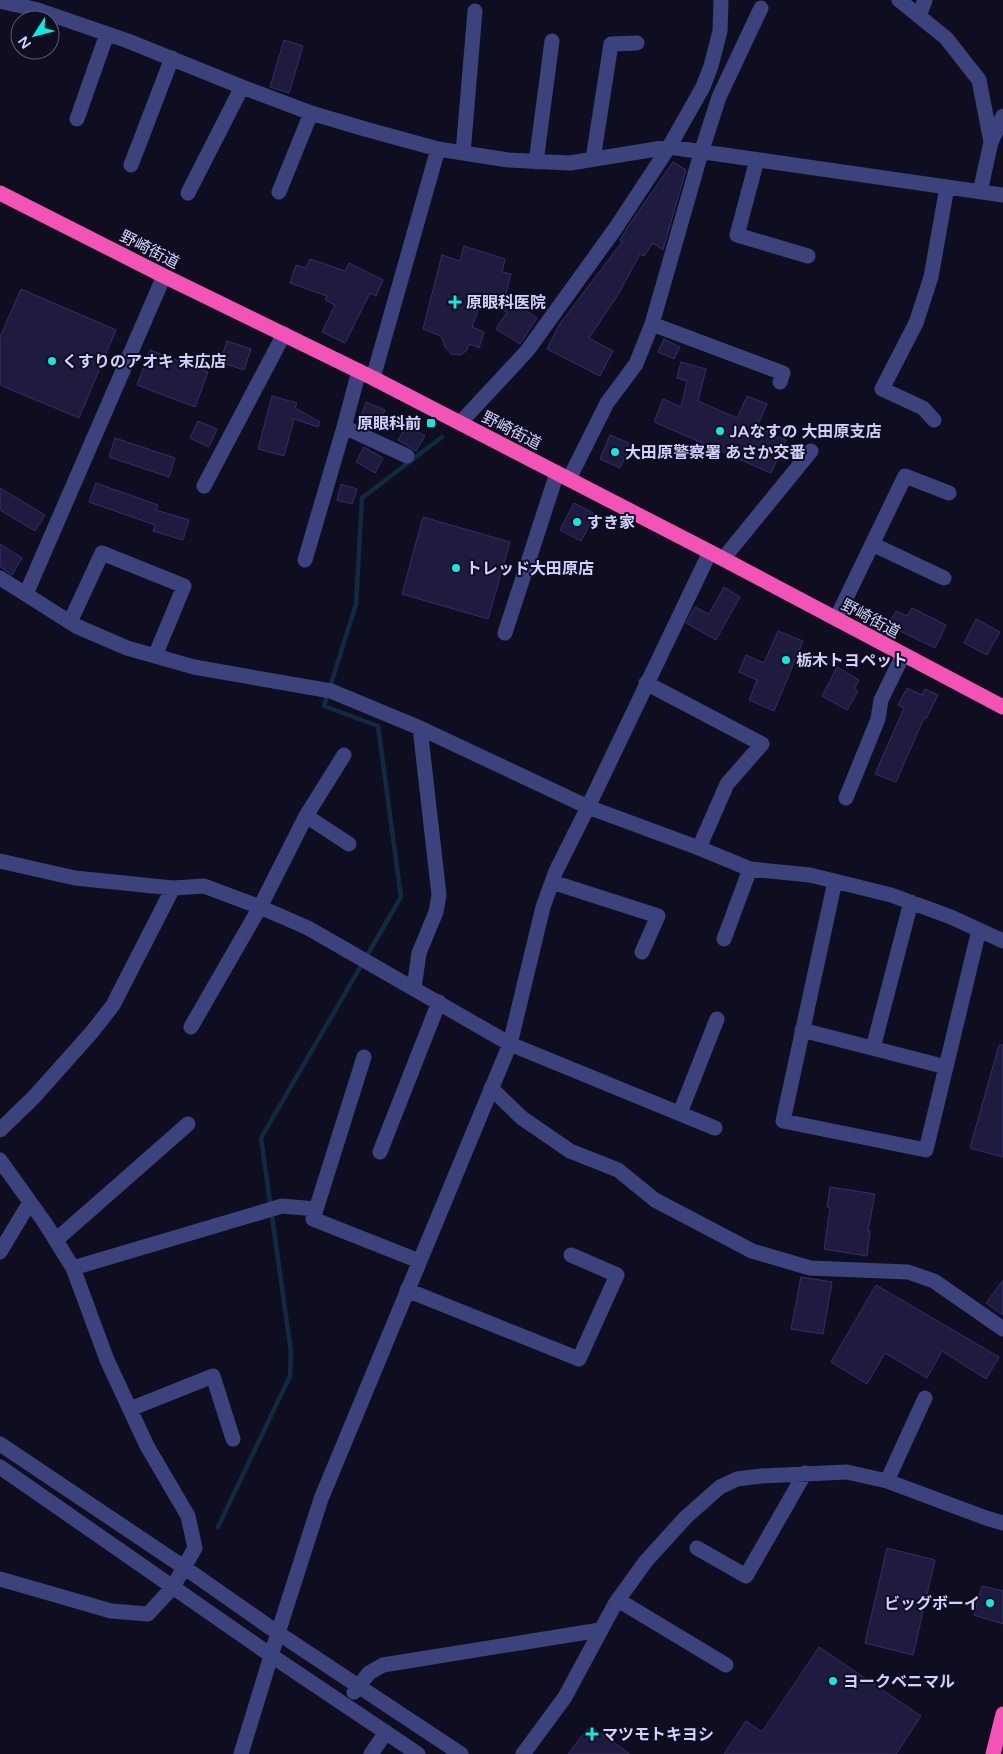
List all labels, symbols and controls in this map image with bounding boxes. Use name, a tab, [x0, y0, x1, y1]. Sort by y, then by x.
north arrow	[10, 10, 60, 60]
text: N	[15, 33, 35, 52]
street label: 野崎街道	[116, 226, 183, 273]
place label: 原眼科医院	[466, 293, 546, 313]
marker: 原眼科医院	[448, 295, 462, 309]
place label: くすりのアオキ 末広店	[62, 352, 226, 372]
marker: くすりのアオキ 末広店	[46, 355, 58, 367]
street label: 野崎街道	[478, 407, 545, 454]
place label: 原眼科前	[357, 414, 421, 434]
marker: 原眼科前	[425, 417, 437, 429]
place label: JAなすの 大田原支店	[729, 422, 882, 442]
marker: JAなすの 大田原支店	[714, 425, 726, 437]
place label: 大田原警察署 あさか交番	[625, 443, 805, 463]
marker: 大田原警察署 あさか交番	[609, 446, 621, 458]
place label: すき家	[587, 513, 635, 533]
marker: すき家	[571, 516, 583, 528]
place label: トレッド大田原店	[466, 559, 594, 579]
marker: トレッド大田原店	[450, 562, 462, 574]
street label: 野崎街道	[838, 595, 903, 643]
place label: 栃木トヨペット	[796, 651, 908, 671]
marker: 栃木トヨペット	[780, 654, 792, 666]
place label: ビッグボーイ	[884, 1594, 980, 1614]
marker: ビッグボーイ	[984, 1597, 996, 1609]
place label: ヨークベニマル	[843, 1672, 955, 1692]
marker: ヨークベニマル	[827, 1675, 839, 1687]
place label: マツモトキヨシ	[602, 1725, 714, 1745]
marker: マツモトキヨシ	[586, 1728, 598, 1740]

